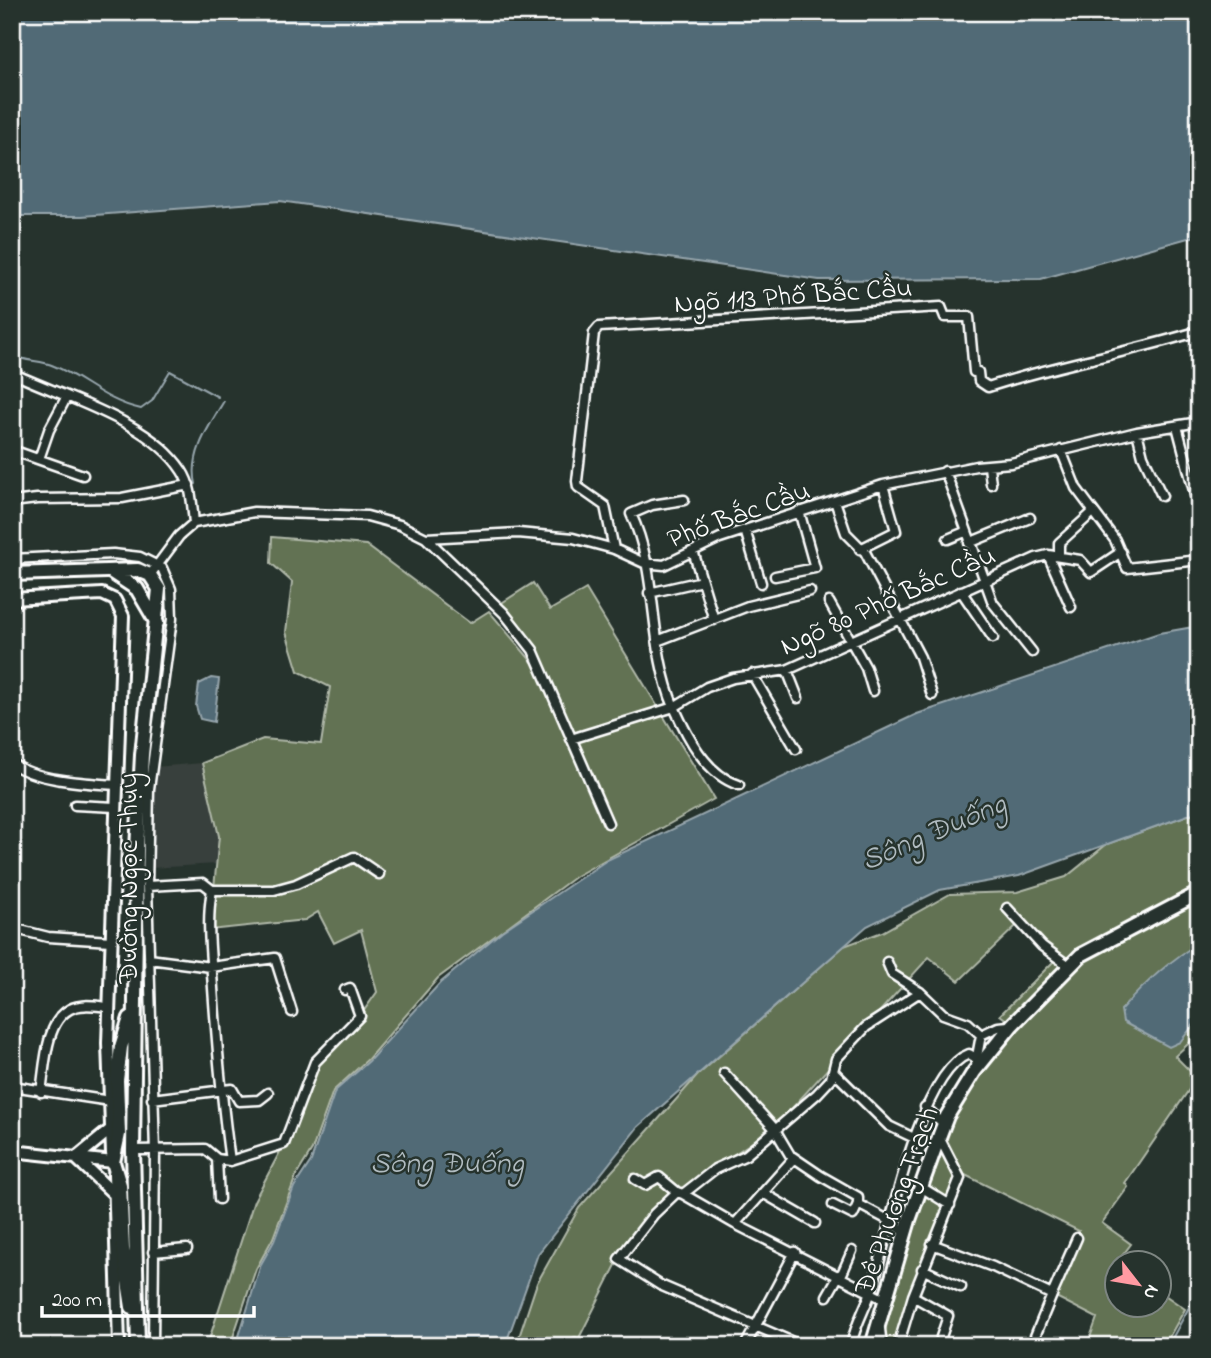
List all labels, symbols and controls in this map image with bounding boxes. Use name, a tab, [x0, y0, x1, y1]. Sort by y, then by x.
street label: Ngõ 113 Phố Bắc Cầu	[673, 269, 914, 326]
street label: Phố Bắc Cầu	[662, 472, 816, 561]
street label: Ngõ 80 Phố Bắc Cầu	[774, 536, 1003, 668]
street label: Đường Ngọc Thụy	[110, 773, 151, 984]
water label: Sông Đuống	[855, 783, 1014, 884]
street label: Đê Phương Trạch	[845, 1101, 951, 1302]
water label: Sông Đuống	[370, 1143, 524, 1187]
north arrow	[1102, 1250, 1172, 1320]
scale bar	[42, 1274, 254, 1318]
text: N	[1135, 1279, 1165, 1304]
text: 200 m	[52, 1286, 102, 1316]

